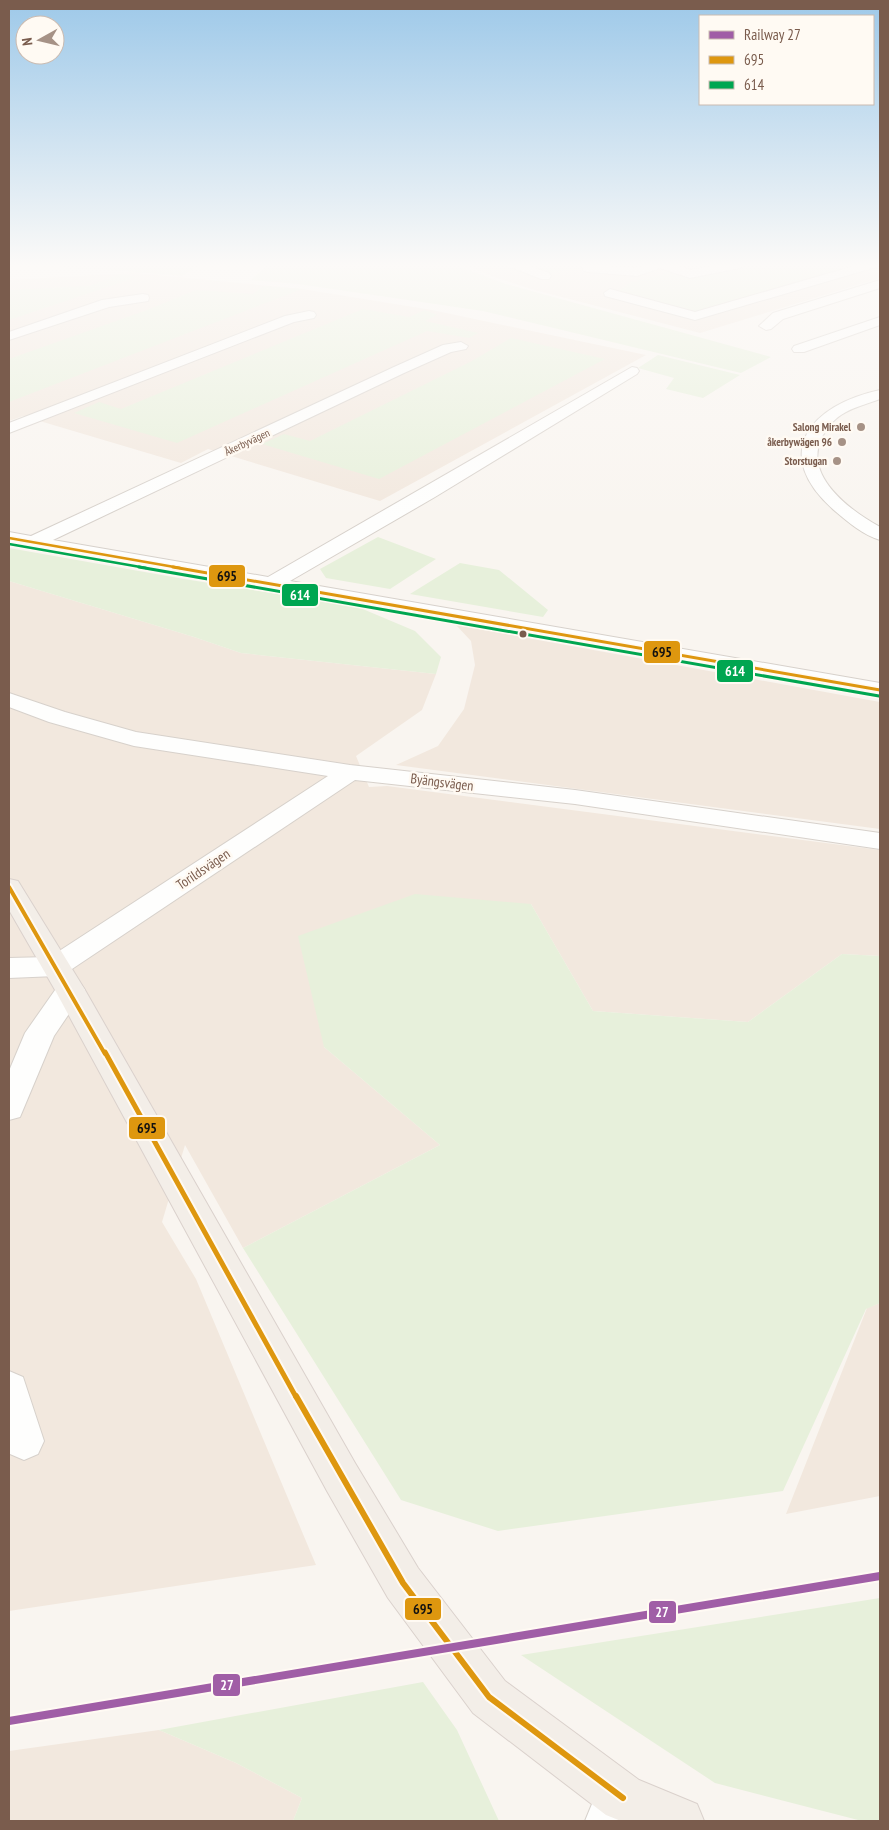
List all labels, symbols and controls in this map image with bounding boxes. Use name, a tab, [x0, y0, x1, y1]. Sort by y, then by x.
north arrow	[15, 15, 65, 65]
legend	[699, 15, 874, 105]
text: Railway 27	[744, 25, 801, 44]
text: N	[18, 37, 37, 47]
text: 695	[744, 50, 764, 69]
text: 614	[744, 75, 765, 94]
place label: Salong Mirakel	[793, 420, 851, 434]
marker: Salong Mirakel	[855, 421, 867, 433]
street label: Åkerbyvägen	[222, 425, 272, 459]
place label: åkerbywägen 96	[767, 435, 832, 449]
marker: åkerbywägen 96	[836, 436, 848, 448]
place label: Storstugan	[785, 454, 827, 468]
marker: Storstugan	[831, 455, 843, 467]
line badge: 695	[208, 564, 246, 588]
text: 695	[217, 567, 237, 585]
line badge: 614	[281, 583, 319, 607]
text: 614	[290, 586, 310, 604]
unlabelled marker	[518, 629, 528, 639]
line badge: 695	[643, 640, 681, 664]
text: 695	[652, 643, 672, 661]
line badge: 614	[716, 659, 754, 683]
text: 614	[725, 662, 745, 680]
street label: Byängsvägen	[409, 769, 475, 795]
street label: Torildsvägen	[173, 845, 233, 893]
line badge: 695	[128, 1116, 166, 1140]
text: 695	[137, 1119, 157, 1137]
line badge: 695	[404, 1597, 442, 1621]
text: 695	[413, 1600, 433, 1618]
line badge: 27	[648, 1600, 677, 1624]
text: 27	[655, 1603, 669, 1621]
line badge: 27	[212, 1673, 241, 1697]
text: 27	[220, 1676, 234, 1694]

